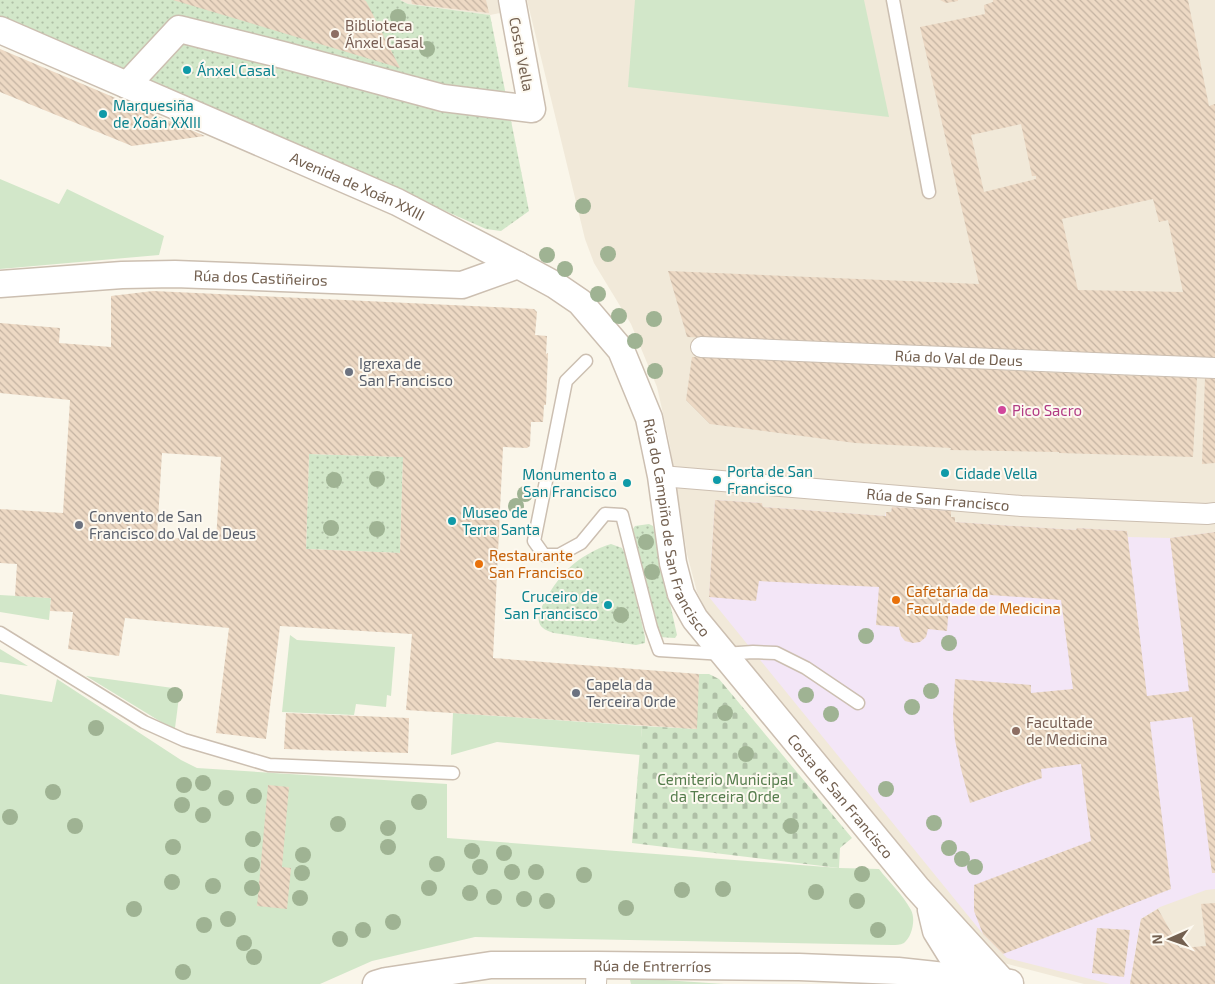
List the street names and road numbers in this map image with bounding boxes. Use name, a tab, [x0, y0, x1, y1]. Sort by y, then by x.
street label: Costa Vella	[506, 15, 538, 93]
street label: Avenida de Xoán XXIII	[287, 148, 428, 224]
street label: Rúa dos Castiñeiros	[193, 266, 328, 289]
street label: Rúa do Val de Deus	[894, 346, 1023, 369]
street label: Rúa do Campiño de San Francisco	[640, 417, 715, 640]
street label: Rúa de San Francisco	[866, 484, 1010, 514]
street label: Costa de San Francisco	[784, 730, 898, 862]
street label: Rúa de Entrerríos	[593, 956, 712, 975]

